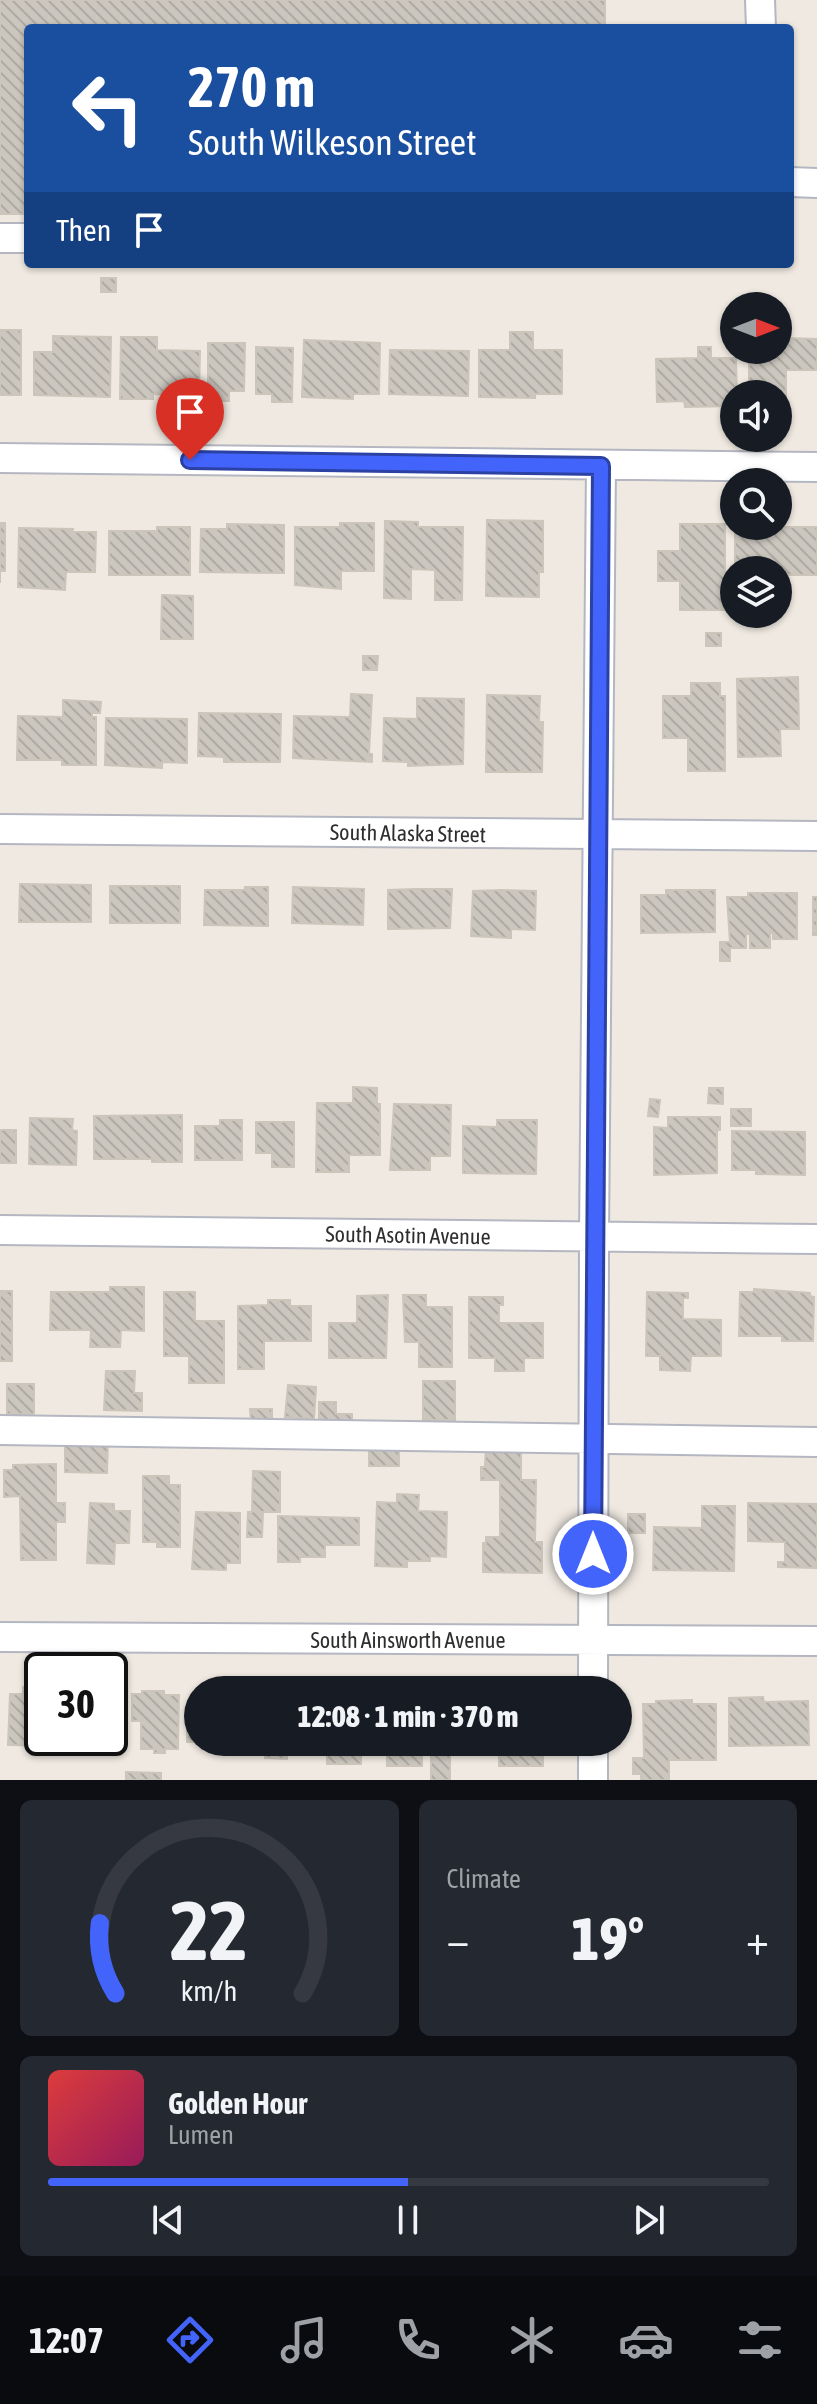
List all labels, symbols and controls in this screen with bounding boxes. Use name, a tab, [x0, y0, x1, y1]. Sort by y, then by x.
text: 270 m	[188, 55, 315, 119]
icon: left	[56, 56, 160, 160]
text: South Wilkeson Street	[188, 121, 477, 163]
icon: arrive	[127, 208, 171, 252]
text: Then	[56, 213, 111, 247]
north arrow	[720, 292, 792, 364]
map controls	[720, 292, 792, 628]
pin	[156, 378, 224, 460]
button: sound	[720, 380, 792, 452]
icon: arrive	[168, 390, 212, 434]
button: search	[720, 468, 792, 540]
button: layers	[720, 556, 792, 628]
street label: South Alaska Street	[330, 819, 486, 847]
street label: South Asotin Avenue	[325, 1221, 491, 1249]
position arrow	[551, 1512, 635, 1596]
street label: South Ainsworth Avenue	[311, 1627, 505, 1653]
speed limit sign: 30	[24, 1652, 128, 1756]
text: 12:08 · 1 min · 370 m	[298, 1699, 518, 1733]
text: Climate	[447, 1864, 521, 1894]
text: 22	[170, 1882, 248, 1978]
text: 19°	[571, 1904, 644, 1973]
text: −	[447, 1914, 469, 1964]
text: +	[746, 1914, 769, 1964]
text: km/h	[181, 1974, 238, 2007]
text: Golden Hour	[168, 2086, 307, 2120]
text: Lumen	[168, 2120, 234, 2150]
icon: previous	[146, 2198, 190, 2242]
icon: pause	[386, 2198, 430, 2242]
icon: next	[627, 2198, 671, 2242]
icon: directions	[162, 2312, 218, 2368]
icon: music	[276, 2312, 332, 2368]
icon: phone	[390, 2312, 446, 2368]
icon: climate	[504, 2312, 560, 2368]
icon: car	[618, 2312, 674, 2368]
icon: filters	[732, 2312, 788, 2368]
text: 12:07	[29, 2319, 104, 2361]

